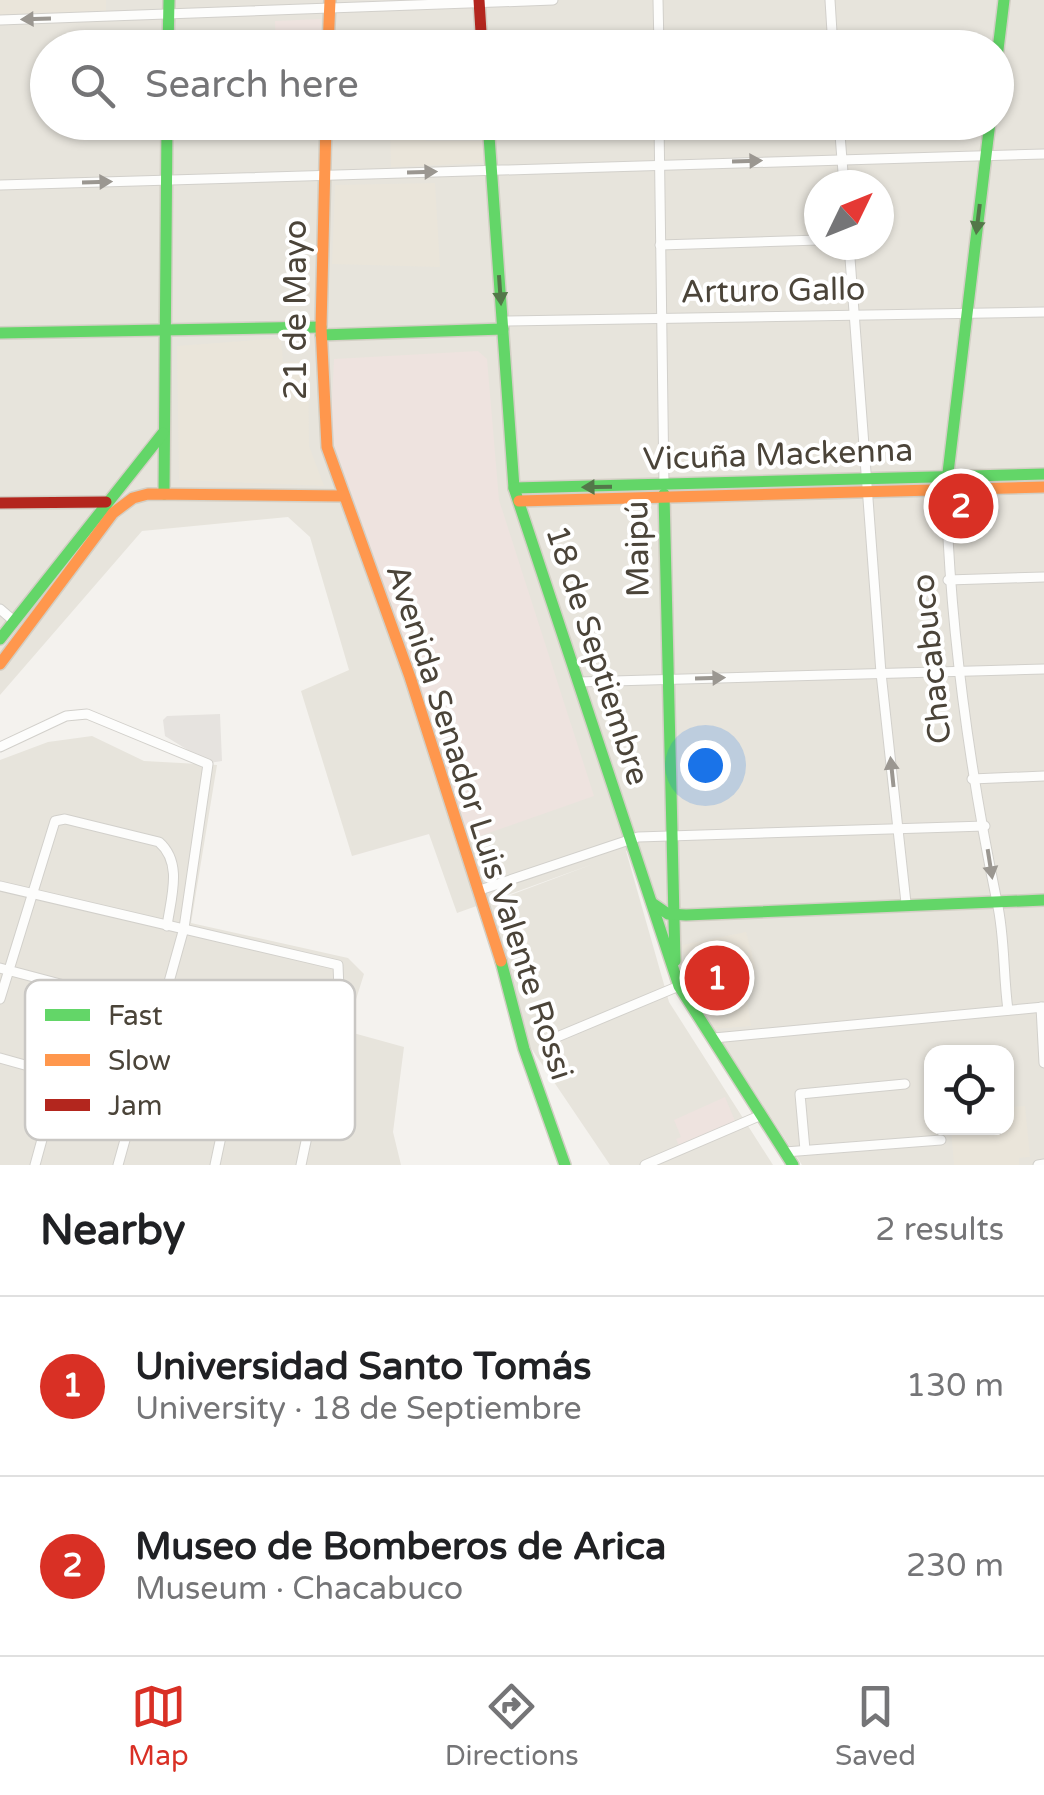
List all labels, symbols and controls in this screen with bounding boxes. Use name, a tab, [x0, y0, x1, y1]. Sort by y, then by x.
one-way arrow	[19, 11, 51, 27]
search box	[30, 30, 1014, 140]
icon: search	[65, 58, 120, 113]
text: Search here	[145, 62, 359, 108]
one-way arrow	[732, 153, 764, 169]
one-way arrow	[407, 163, 439, 179]
north arrow	[804, 170, 894, 260]
one-way arrow	[82, 174, 114, 190]
one-way arrow	[970, 204, 986, 236]
street label: 21 de Mayo	[277, 220, 315, 400]
street label: Arturo Gallo	[680, 270, 866, 312]
one-way arrow	[493, 274, 509, 306]
street label: Vicuña Mackenna	[642, 431, 914, 479]
pin: 2	[928, 468, 994, 544]
one-way arrow	[580, 479, 612, 495]
street label: Maipú	[618, 500, 658, 598]
street label: 18 de Septiembre	[537, 521, 657, 790]
street label: Avenida Senador Luis Valente Rossi	[378, 560, 580, 1085]
street label: Chacabuco	[904, 572, 960, 746]
one-way arrow	[695, 670, 727, 686]
your location	[680, 740, 731, 791]
one-way arrow	[883, 755, 899, 787]
one-way arrow	[983, 848, 999, 880]
pin: 1	[684, 940, 750, 1016]
legend	[25, 980, 355, 1140]
text: Fast	[108, 999, 163, 1033]
text: Slow	[108, 1044, 171, 1078]
map controls	[924, 1045, 1014, 1135]
button: locate	[924, 1045, 1014, 1135]
text: Jam	[108, 1089, 163, 1123]
text: Nearby	[40, 1205, 185, 1256]
text: 2 results	[875, 1211, 1004, 1249]
text: Universidad Santo Tomás	[135, 1344, 592, 1390]
text: 1	[62, 1367, 83, 1405]
text: 130 m	[906, 1367, 1004, 1405]
text: University · 18 de Septiembre	[135, 1390, 582, 1428]
text: Museo de Bomberos de Arica	[135, 1524, 666, 1570]
text: 2	[62, 1547, 83, 1585]
text: 230 m	[906, 1547, 1004, 1585]
text: Museum · Chacabuco	[135, 1570, 463, 1608]
tab: Map	[128, 1679, 189, 1773]
tab: Directions	[445, 1679, 579, 1773]
tab: Saved	[835, 1679, 916, 1773]

